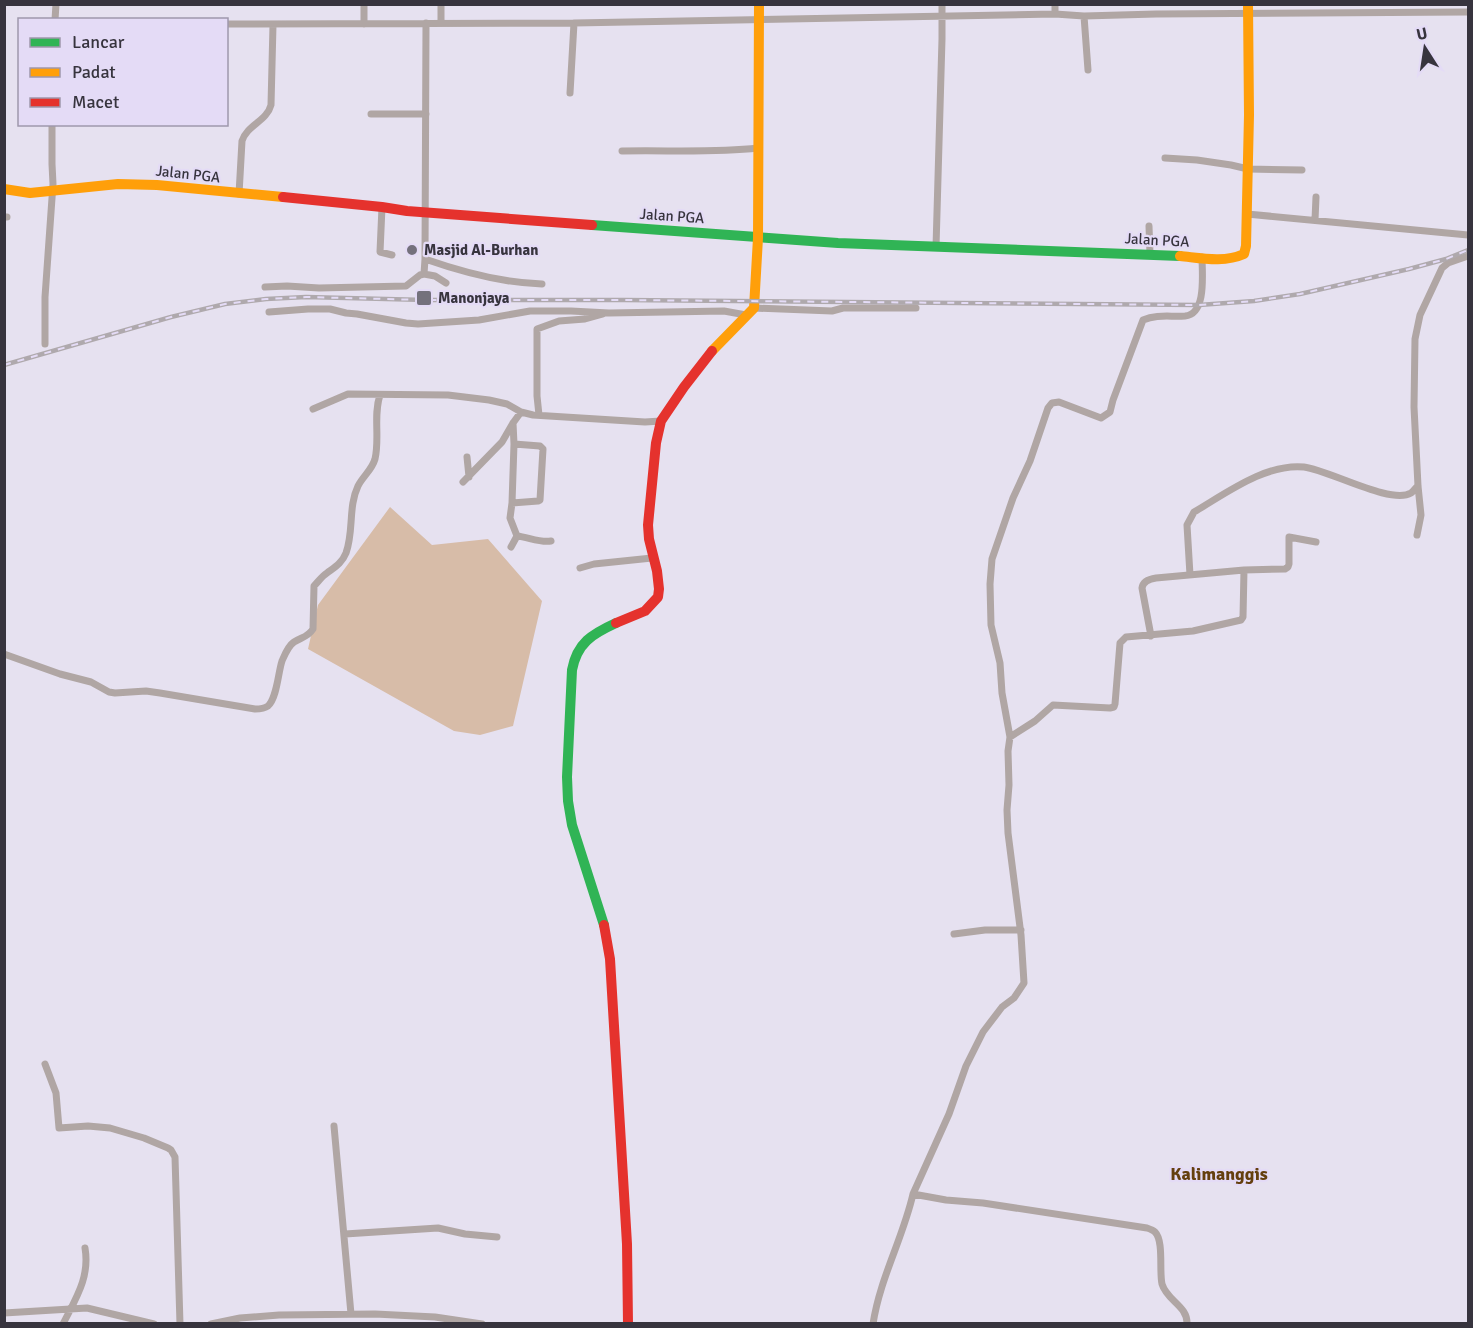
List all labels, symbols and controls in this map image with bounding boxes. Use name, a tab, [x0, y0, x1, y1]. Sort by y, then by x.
legend	[18, 18, 228, 126]
north arrow	[1395, 18, 1455, 78]
text: U	[1415, 23, 1429, 45]
text: Lancar	[72, 31, 125, 53]
text: Padat	[72, 61, 116, 83]
text: Macet	[72, 91, 119, 113]
street label: Jalan PGA	[155, 162, 221, 186]
street label: Jalan PGA	[639, 205, 705, 227]
street label: Jalan PGA	[1124, 229, 1190, 251]
place label: Masjid Al-Burhan	[424, 241, 538, 259]
marker: Masjid Al-Burhan	[405, 243, 419, 257]
marker: Manonjaya	[415, 289, 433, 307]
place label: Manonjaya	[438, 289, 510, 307]
district label: Kalimanggis	[1170, 1163, 1268, 1185]

